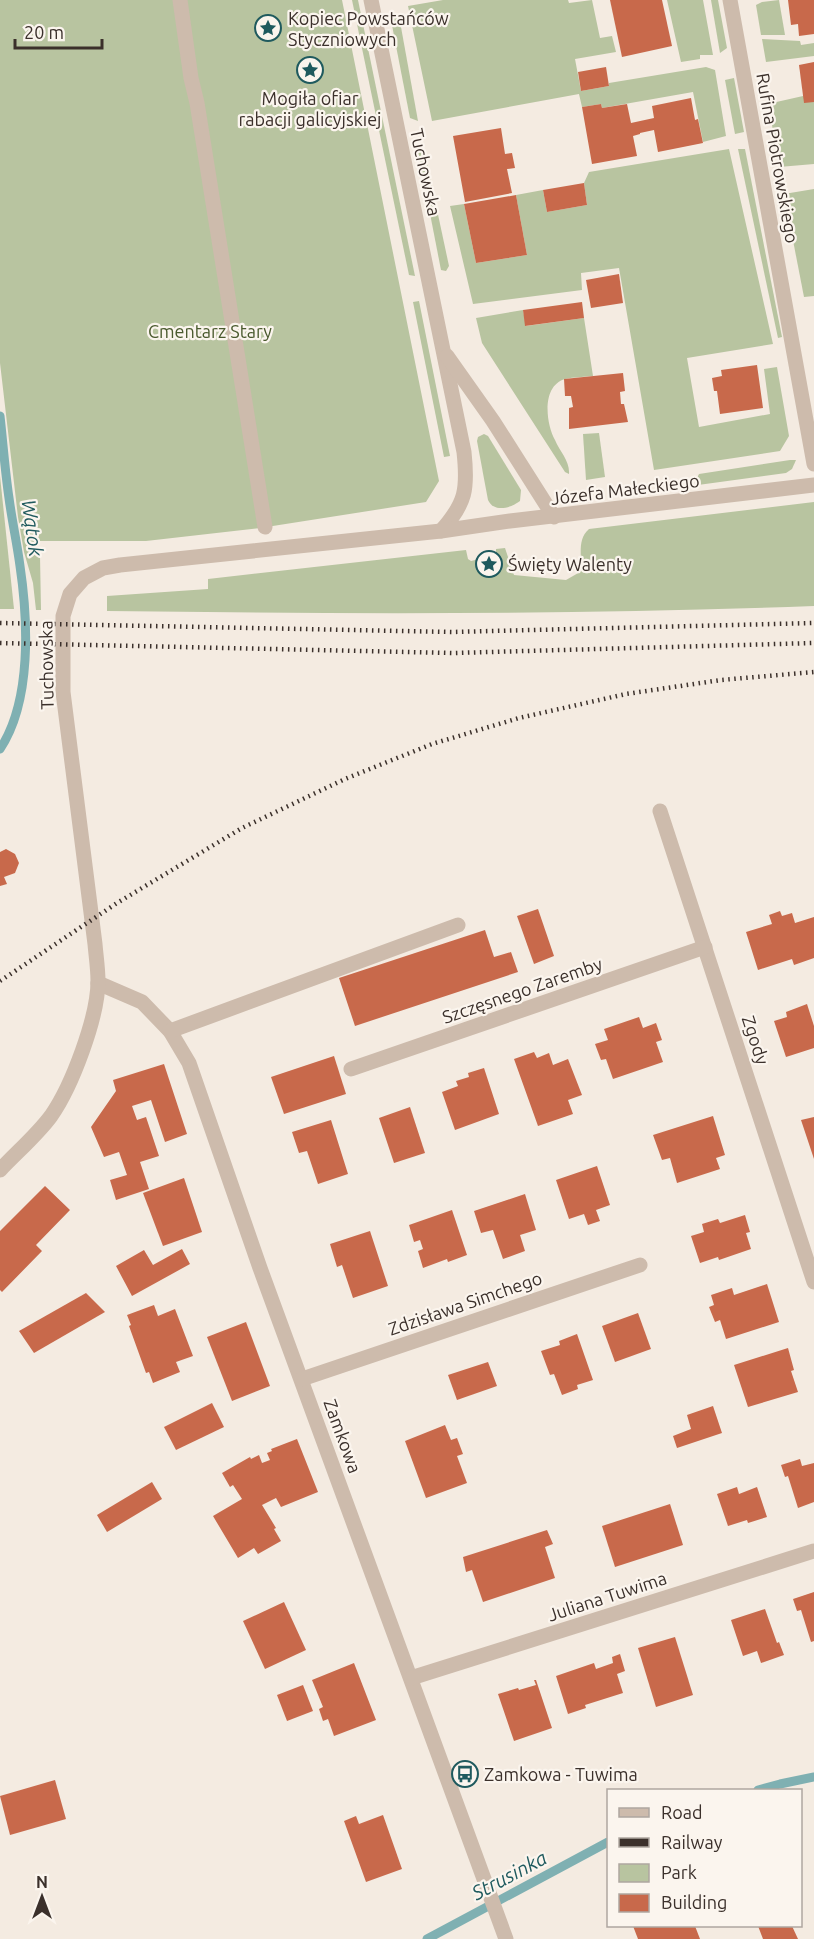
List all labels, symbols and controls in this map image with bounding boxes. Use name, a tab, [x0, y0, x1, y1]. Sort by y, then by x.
place label: Kopiec Powstańców Styczniowych	[288, 8, 449, 49]
scale bar	[15, 12, 102, 50]
place icon: Kopiec Powstańców Styczniowych	[253, 13, 283, 43]
text: 20 m	[24, 22, 64, 42]
place icon: Mogiła ofiar rabacji galicyjskiej	[295, 55, 325, 85]
street label: Rufina Piotrowskiego	[753, 71, 803, 245]
place label: Mogiła ofiar rabacji galicyjskiej	[239, 88, 381, 129]
street label: Tuchowska	[407, 126, 445, 218]
park label: Cmentarz Stary	[148, 321, 272, 341]
street label: Józefa Małeckiego	[549, 470, 701, 508]
water label: Wątok	[18, 498, 48, 559]
place icon: Święty Walenty	[474, 549, 504, 579]
place label: Święty Walenty	[508, 553, 632, 574]
street label: Tuchowska	[35, 620, 57, 710]
street label: Szczęsnego Zaremby	[439, 953, 605, 1027]
street label: Zgody	[739, 1013, 773, 1067]
street label: Zdzisława Simchego	[386, 1267, 544, 1339]
street label: Zamkowa	[320, 1396, 366, 1476]
street label: Juliana Tuwima	[545, 1567, 669, 1625]
bus stop icon: Zamkowa - Tuwima	[450, 1759, 480, 1789]
place label: Zamkowa - Tuwima	[484, 1764, 638, 1784]
legend	[607, 1789, 802, 1927]
text: Road	[661, 1802, 703, 1822]
text: Railway	[661, 1832, 723, 1852]
water label: Strusinka	[467, 1846, 551, 1905]
text: Park	[661, 1862, 697, 1882]
north arrow	[12, 1867, 72, 1927]
text: N	[36, 1873, 48, 1891]
text: Building	[661, 1892, 727, 1912]

